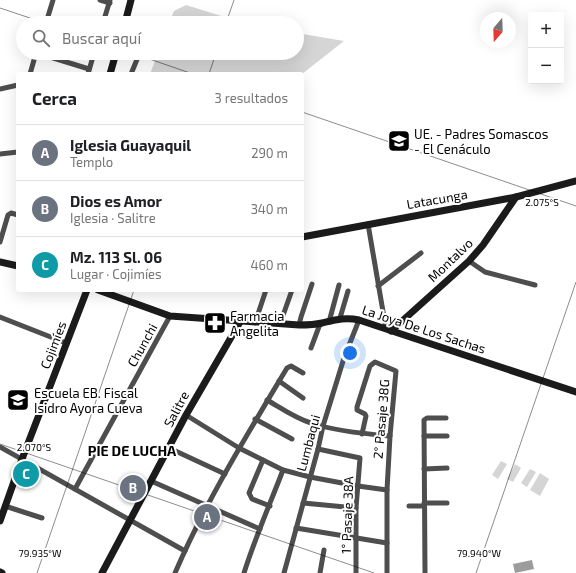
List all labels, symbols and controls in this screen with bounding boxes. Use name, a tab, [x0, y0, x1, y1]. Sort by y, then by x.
north arrow	[480, 12, 516, 48]
map controls	[528, 12, 564, 84]
button: +	[528, 12, 564, 48]
search box	[16, 16, 304, 60]
icon: search	[30, 27, 52, 49]
text: Buscar aquí	[62, 29, 141, 47]
button: −	[528, 48, 564, 84]
text: Cerca	[32, 88, 77, 108]
text: 3 resultados	[215, 90, 288, 106]
place label: UE. - Padres Somascos - El Cenáculo	[414, 126, 548, 157]
school or university icon: UE. - Padres Somascos - El Cenáculo	[386, 128, 412, 154]
text: Iglesia Guayaquil	[70, 136, 191, 154]
text: A	[41, 145, 49, 161]
text: 290 m	[251, 145, 288, 161]
text: Templo	[70, 154, 113, 170]
street label: Latacunga	[405, 186, 469, 212]
text: Dios es Amor	[70, 192, 162, 210]
text: 2.075°S	[525, 196, 559, 208]
text: B	[41, 201, 49, 217]
text: 340 m	[251, 201, 288, 217]
text: Iglesia · Salitre	[70, 210, 156, 226]
street label: Montalvo	[424, 235, 476, 285]
text: Mz. 113 Sl. 06	[70, 248, 162, 266]
text: C	[41, 257, 49, 273]
text: 460 m	[250, 257, 288, 273]
text: Lugar · Cojimíes	[70, 266, 162, 282]
street label: La Joya De Los Sachas	[360, 301, 488, 357]
place label: Farmacia Angelita	[230, 308, 284, 339]
pharmacy icon: Farmacia Angelita	[202, 310, 228, 336]
street label: Cojimíes	[37, 319, 69, 371]
street label: Chunchi	[124, 321, 160, 369]
your location	[340, 343, 360, 363]
street label: 2° Pasaje 38G	[370, 379, 392, 459]
place label: Escuela EB. Fiscal Isidro Ayora Cueva	[34, 385, 143, 416]
school or university icon: Escuela EB. Fiscal Isidro Ayora Cueva	[5, 387, 31, 413]
street label: Salitre	[160, 388, 192, 430]
street label: Lumbaqui	[293, 413, 323, 473]
text: 2.070°S	[17, 441, 52, 453]
district label: PIE DE LUCHA	[88, 442, 177, 459]
pin: C	[13, 459, 39, 489]
pin: B	[120, 473, 146, 503]
street label: 1° Pasaje 38A	[338, 476, 356, 554]
pin: A	[194, 502, 220, 532]
text: 79.935°W	[19, 547, 62, 559]
text: 79.940°W	[457, 547, 502, 559]

